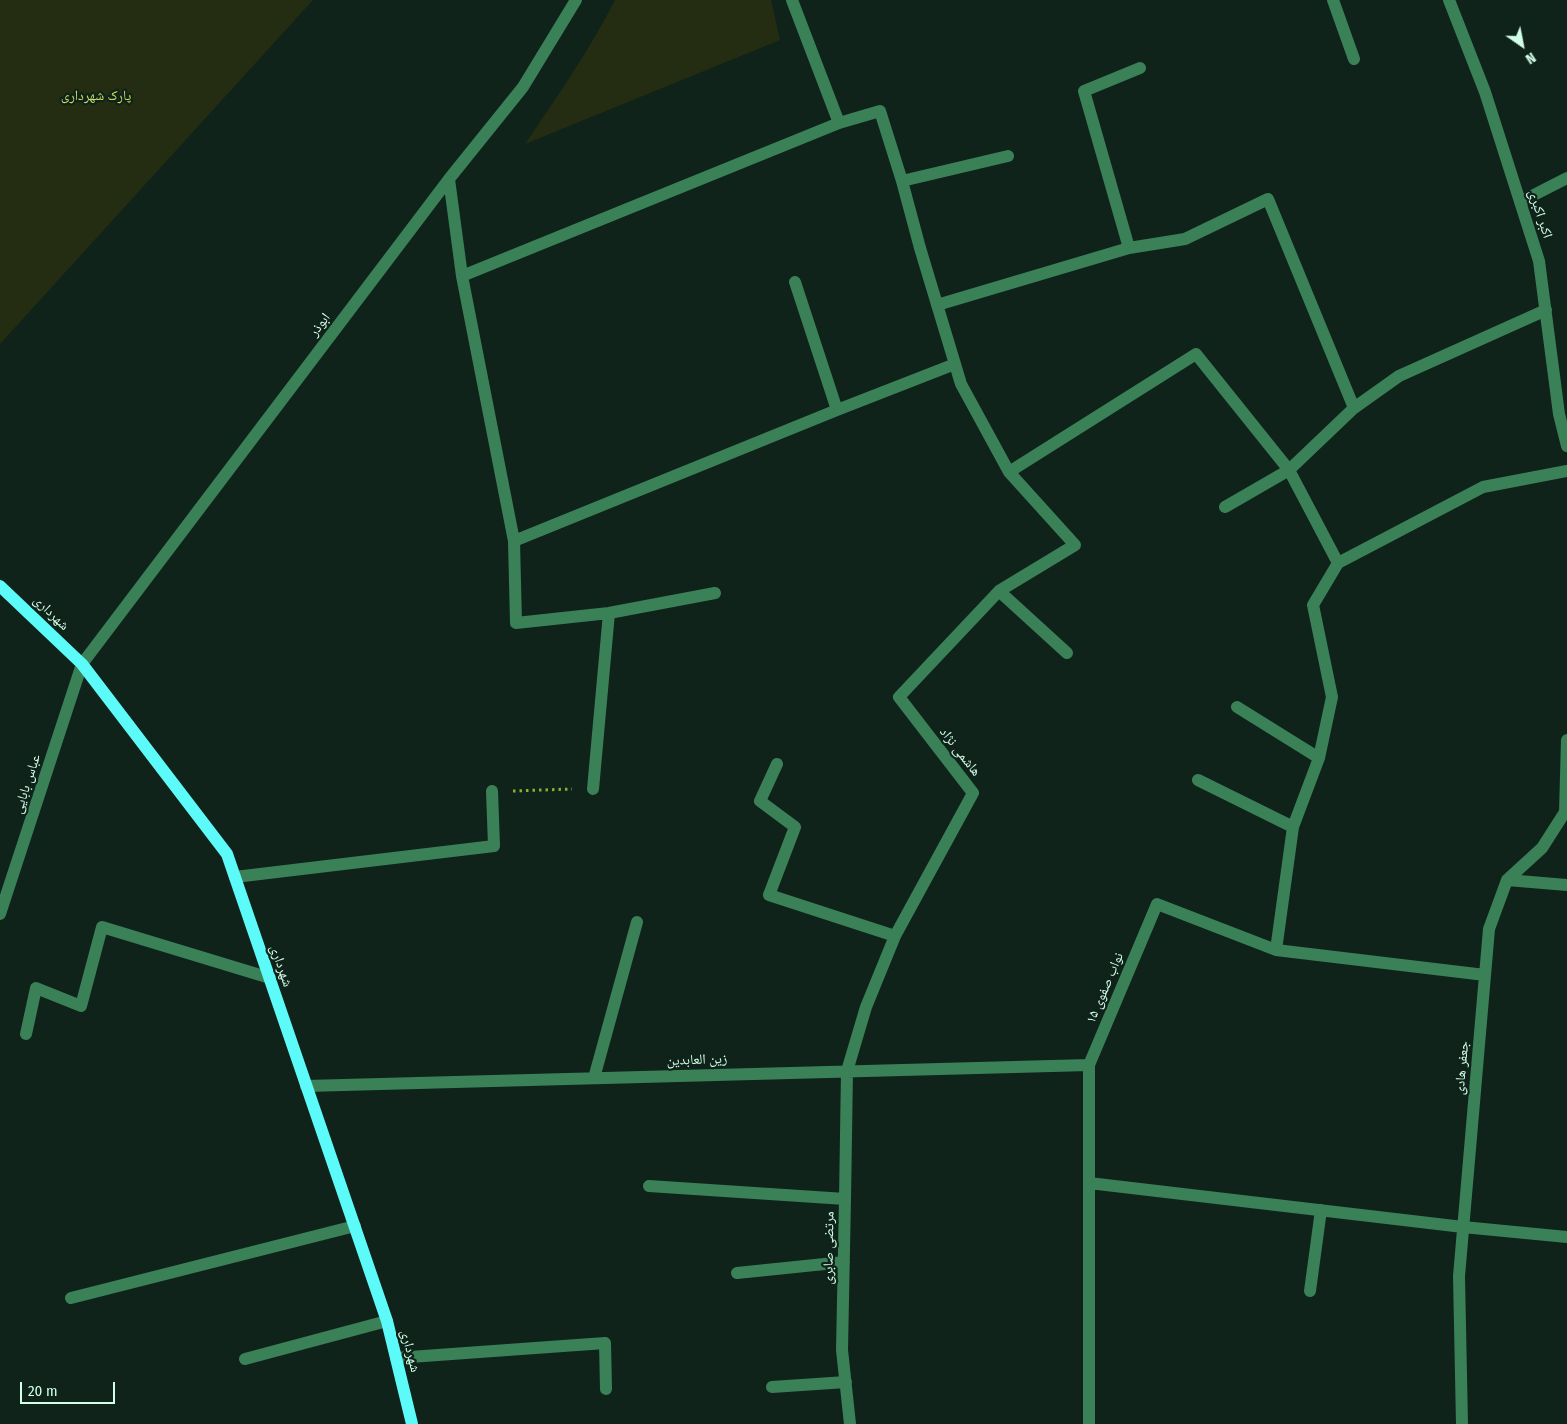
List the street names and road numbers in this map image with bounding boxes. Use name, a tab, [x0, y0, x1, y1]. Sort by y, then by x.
street label: اکبر اکبری	[1524, 188, 1556, 240]
street label: ابوذر	[306, 310, 334, 340]
street label: شهرداری	[30, 592, 72, 634]
street label: هاشمی نژاد	[936, 724, 984, 780]
street label: عباس بابایی	[10, 752, 44, 816]
street label: شهرداری	[266, 943, 296, 989]
street label: نواب صفوی ۱۵	[1083, 950, 1127, 1026]
street label: جعفر هادی	[1451, 1040, 1473, 1096]
street label: زین العابدین	[666, 1051, 728, 1069]
street label: مرتضی صابری	[820, 1211, 838, 1285]
street label: شهرداری	[397, 1328, 423, 1374]

